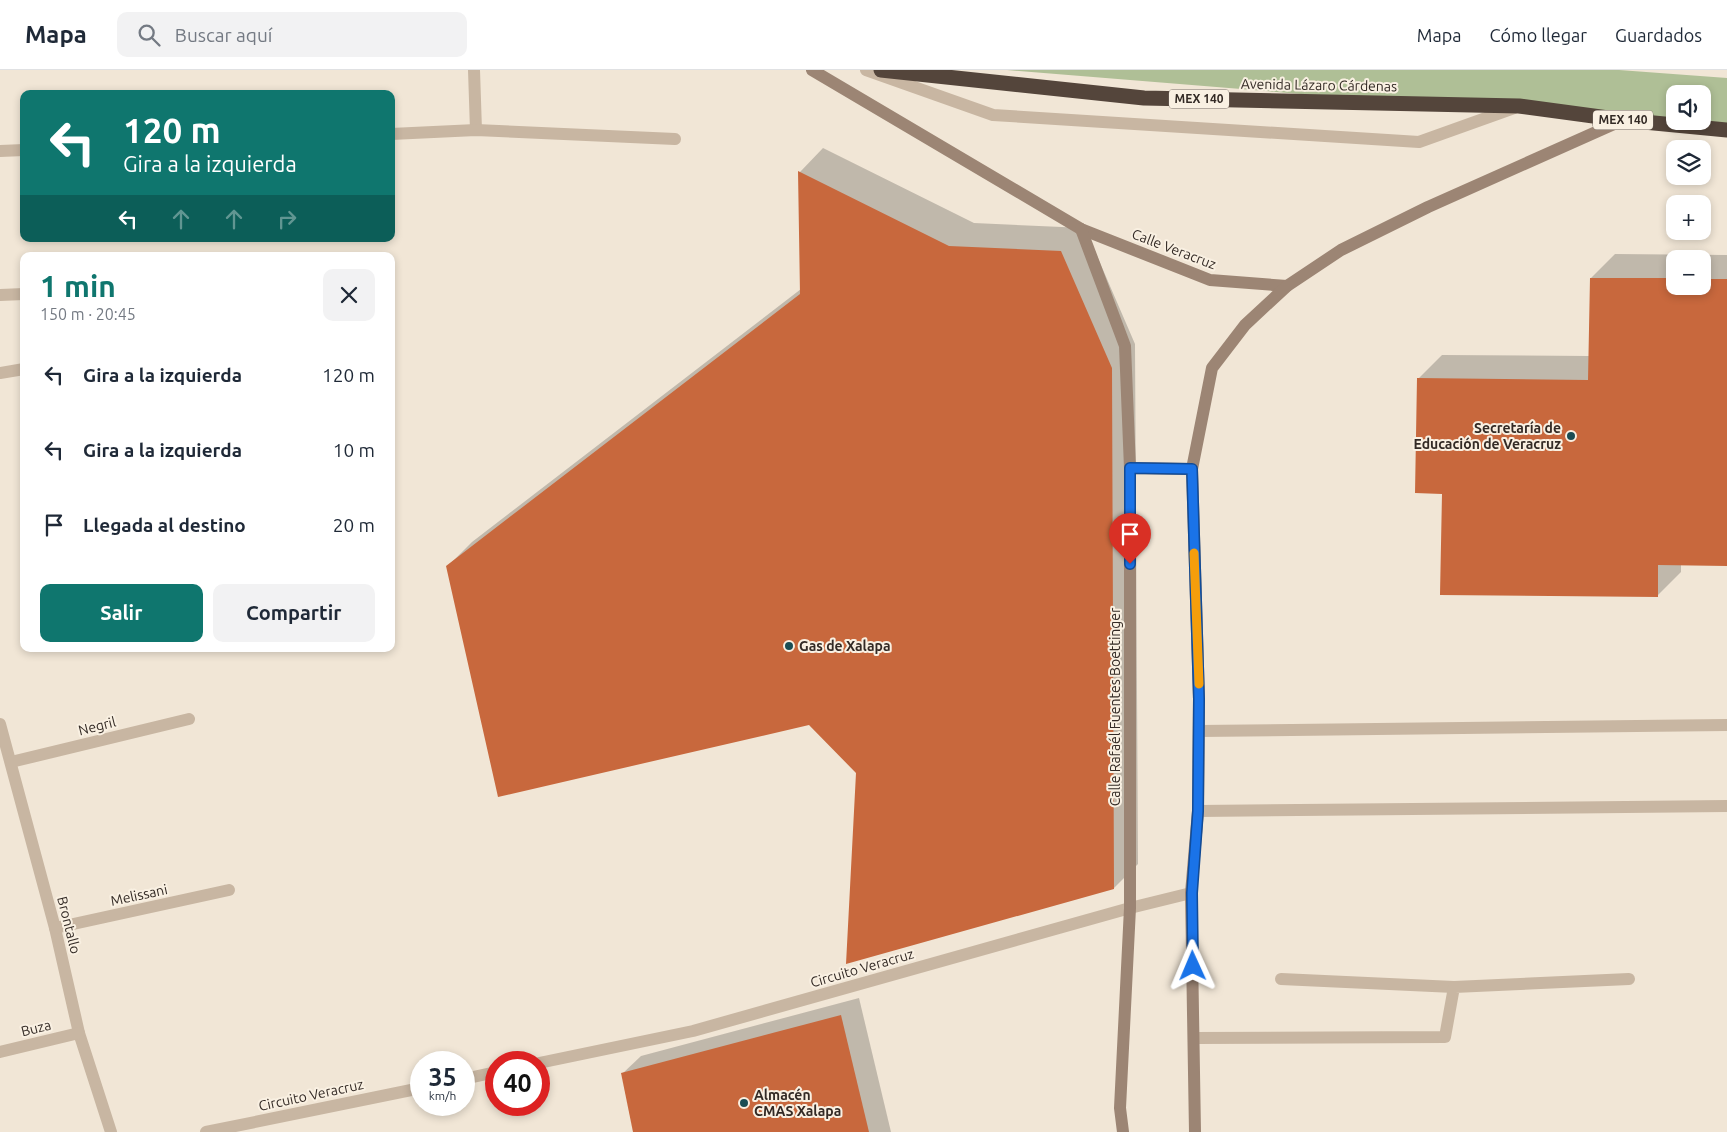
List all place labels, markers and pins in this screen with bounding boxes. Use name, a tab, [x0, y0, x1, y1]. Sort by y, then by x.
place label: Secretaría de Educación de Veracruz	[1413, 420, 1561, 452]
marker: Secretaría de Educación de Veracruz	[1565, 430, 1577, 442]
pin	[1109, 513, 1151, 564]
place label: Gas de Xalapa	[799, 638, 891, 654]
marker: Gas de Xalapa	[783, 640, 795, 652]
place label: Almacén CMAS Xalapa	[754, 1087, 841, 1119]
marker: Almacén CMAS Xalapa	[738, 1097, 750, 1109]

